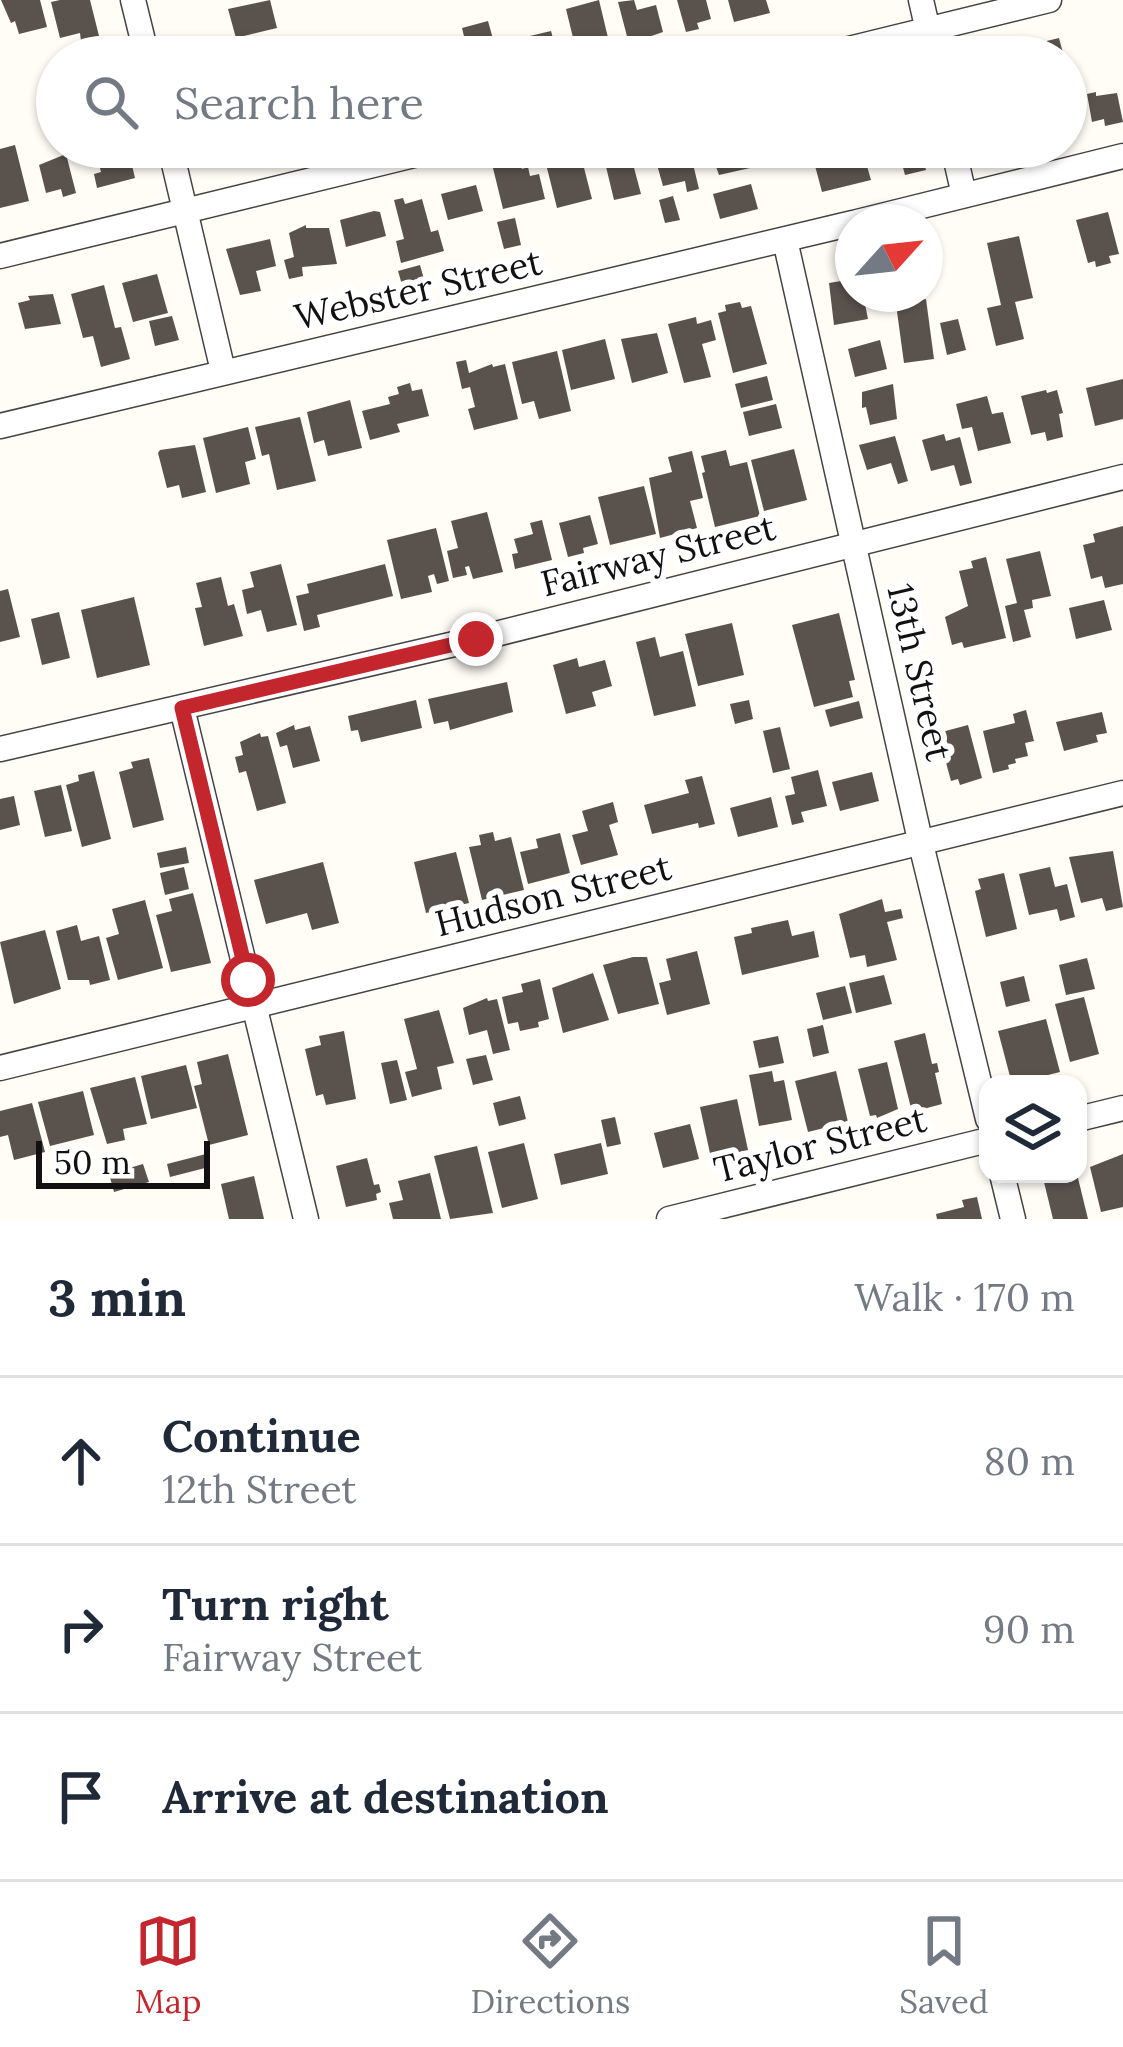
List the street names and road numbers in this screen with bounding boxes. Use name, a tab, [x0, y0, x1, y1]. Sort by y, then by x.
street label: Webster Street	[290, 238, 546, 340]
street label: Fairway Street	[536, 504, 780, 606]
street label: 13th Street	[877, 579, 963, 765]
street label: Hudson Street	[430, 843, 676, 947]
street label: Taylor Street	[709, 1095, 931, 1193]

